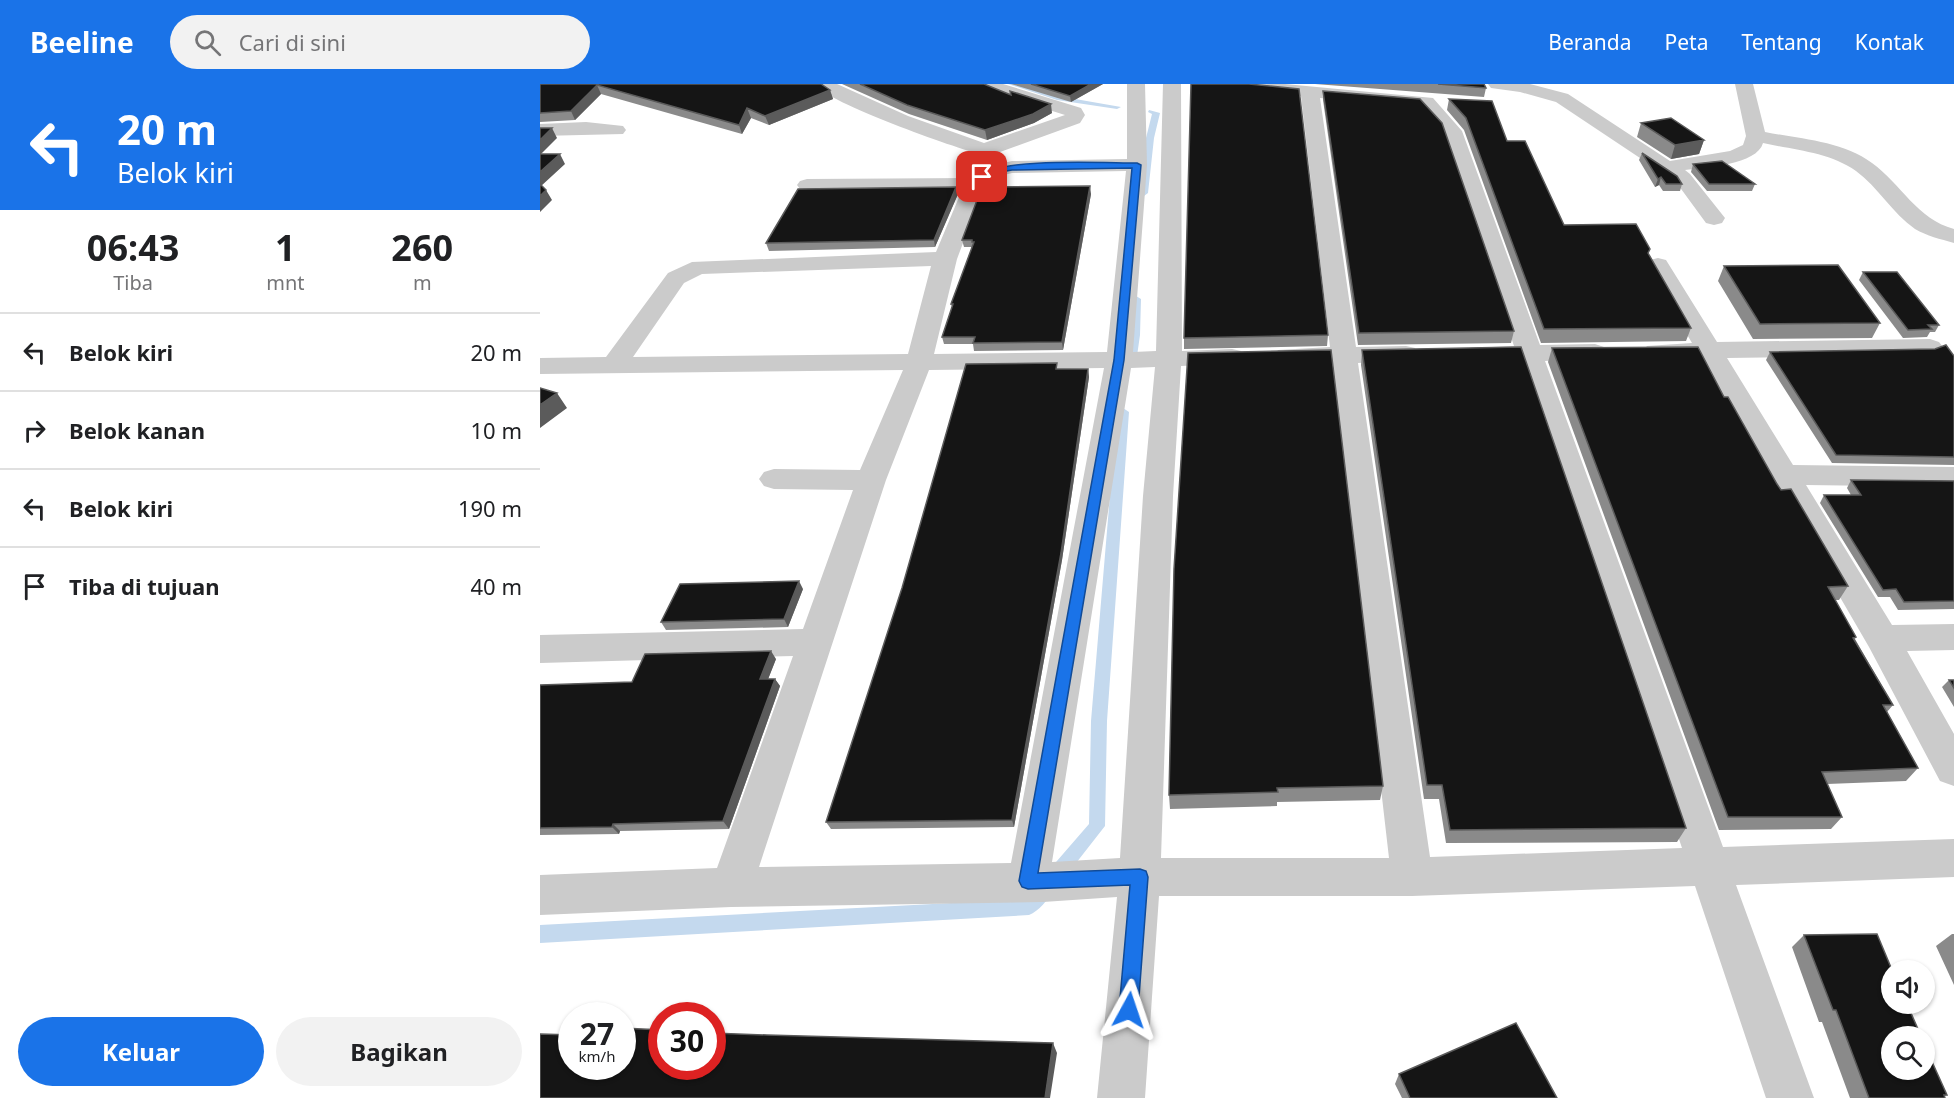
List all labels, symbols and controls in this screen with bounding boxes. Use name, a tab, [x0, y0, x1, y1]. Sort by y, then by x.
search box	[170, 15, 590, 69]
text: Beeline	[30, 23, 134, 61]
icon: search	[191, 26, 224, 59]
text: Cari di sini	[239, 27, 346, 57]
text: Beranda	[1548, 28, 1632, 56]
text: Peta	[1665, 28, 1708, 56]
text: Tentang	[1741, 28, 1822, 56]
text: Kontak	[1855, 28, 1924, 56]
text: 20 m	[117, 100, 217, 157]
icon: left	[18, 108, 96, 186]
pin	[956, 151, 1007, 202]
text: Belok kiri	[117, 154, 234, 191]
icon: arrive	[965, 160, 998, 193]
text: 06:43	[87, 223, 179, 272]
text: 1	[275, 223, 296, 272]
text: 260	[391, 223, 453, 272]
text: Tiba	[113, 269, 153, 296]
text: mnt	[266, 269, 304, 296]
text: m	[413, 269, 432, 296]
icon: left	[18, 336, 51, 369]
text: Belok kiri	[69, 337, 173, 367]
text: 20 m	[471, 337, 522, 367]
icon: right	[18, 414, 51, 447]
text: Belok kanan	[69, 415, 205, 445]
text: 10 m	[471, 415, 522, 445]
icon: left	[18, 492, 51, 525]
text: Belok kiri	[69, 493, 173, 523]
text: 190 m	[458, 493, 522, 523]
icon: arrive	[18, 570, 51, 603]
text: Tiba di tujuan	[69, 571, 219, 601]
text: 40 m	[471, 571, 522, 601]
map controls	[1881, 960, 1935, 1080]
button: sound	[1881, 960, 1935, 1014]
position arrow	[1097, 978, 1161, 1042]
speed limit sign: 30	[648, 1002, 726, 1080]
text: 27	[580, 1013, 614, 1054]
button: Keluar	[18, 1017, 264, 1086]
button: Bagikan	[276, 1017, 522, 1086]
button: search	[1881, 1026, 1935, 1080]
text: km/h	[579, 1046, 615, 1066]

